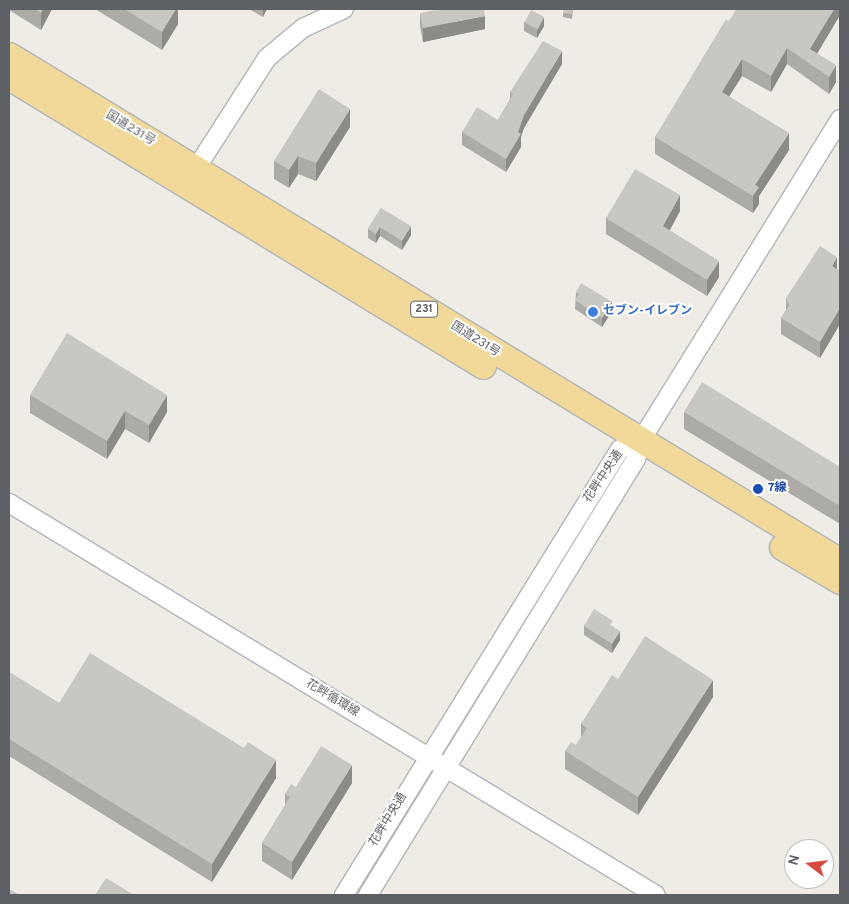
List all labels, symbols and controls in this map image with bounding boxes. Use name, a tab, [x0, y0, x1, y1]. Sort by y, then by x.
street label: 国道231号	[103, 109, 157, 149]
road number: 231	[409, 300, 439, 318]
place label: セブン-イレブン	[603, 305, 692, 319]
marker: セブン-イレブン	[587, 306, 599, 318]
street label: 国道231号	[448, 319, 502, 361]
street label: 花畔中央通	[581, 448, 627, 506]
place label: 7線	[768, 482, 786, 496]
marker: 7線	[752, 483, 764, 495]
street label: 花畔循環線	[303, 677, 361, 721]
street label: 花畔中央通	[367, 791, 411, 849]
north arrow	[784, 839, 834, 889]
text: N	[785, 853, 805, 867]

